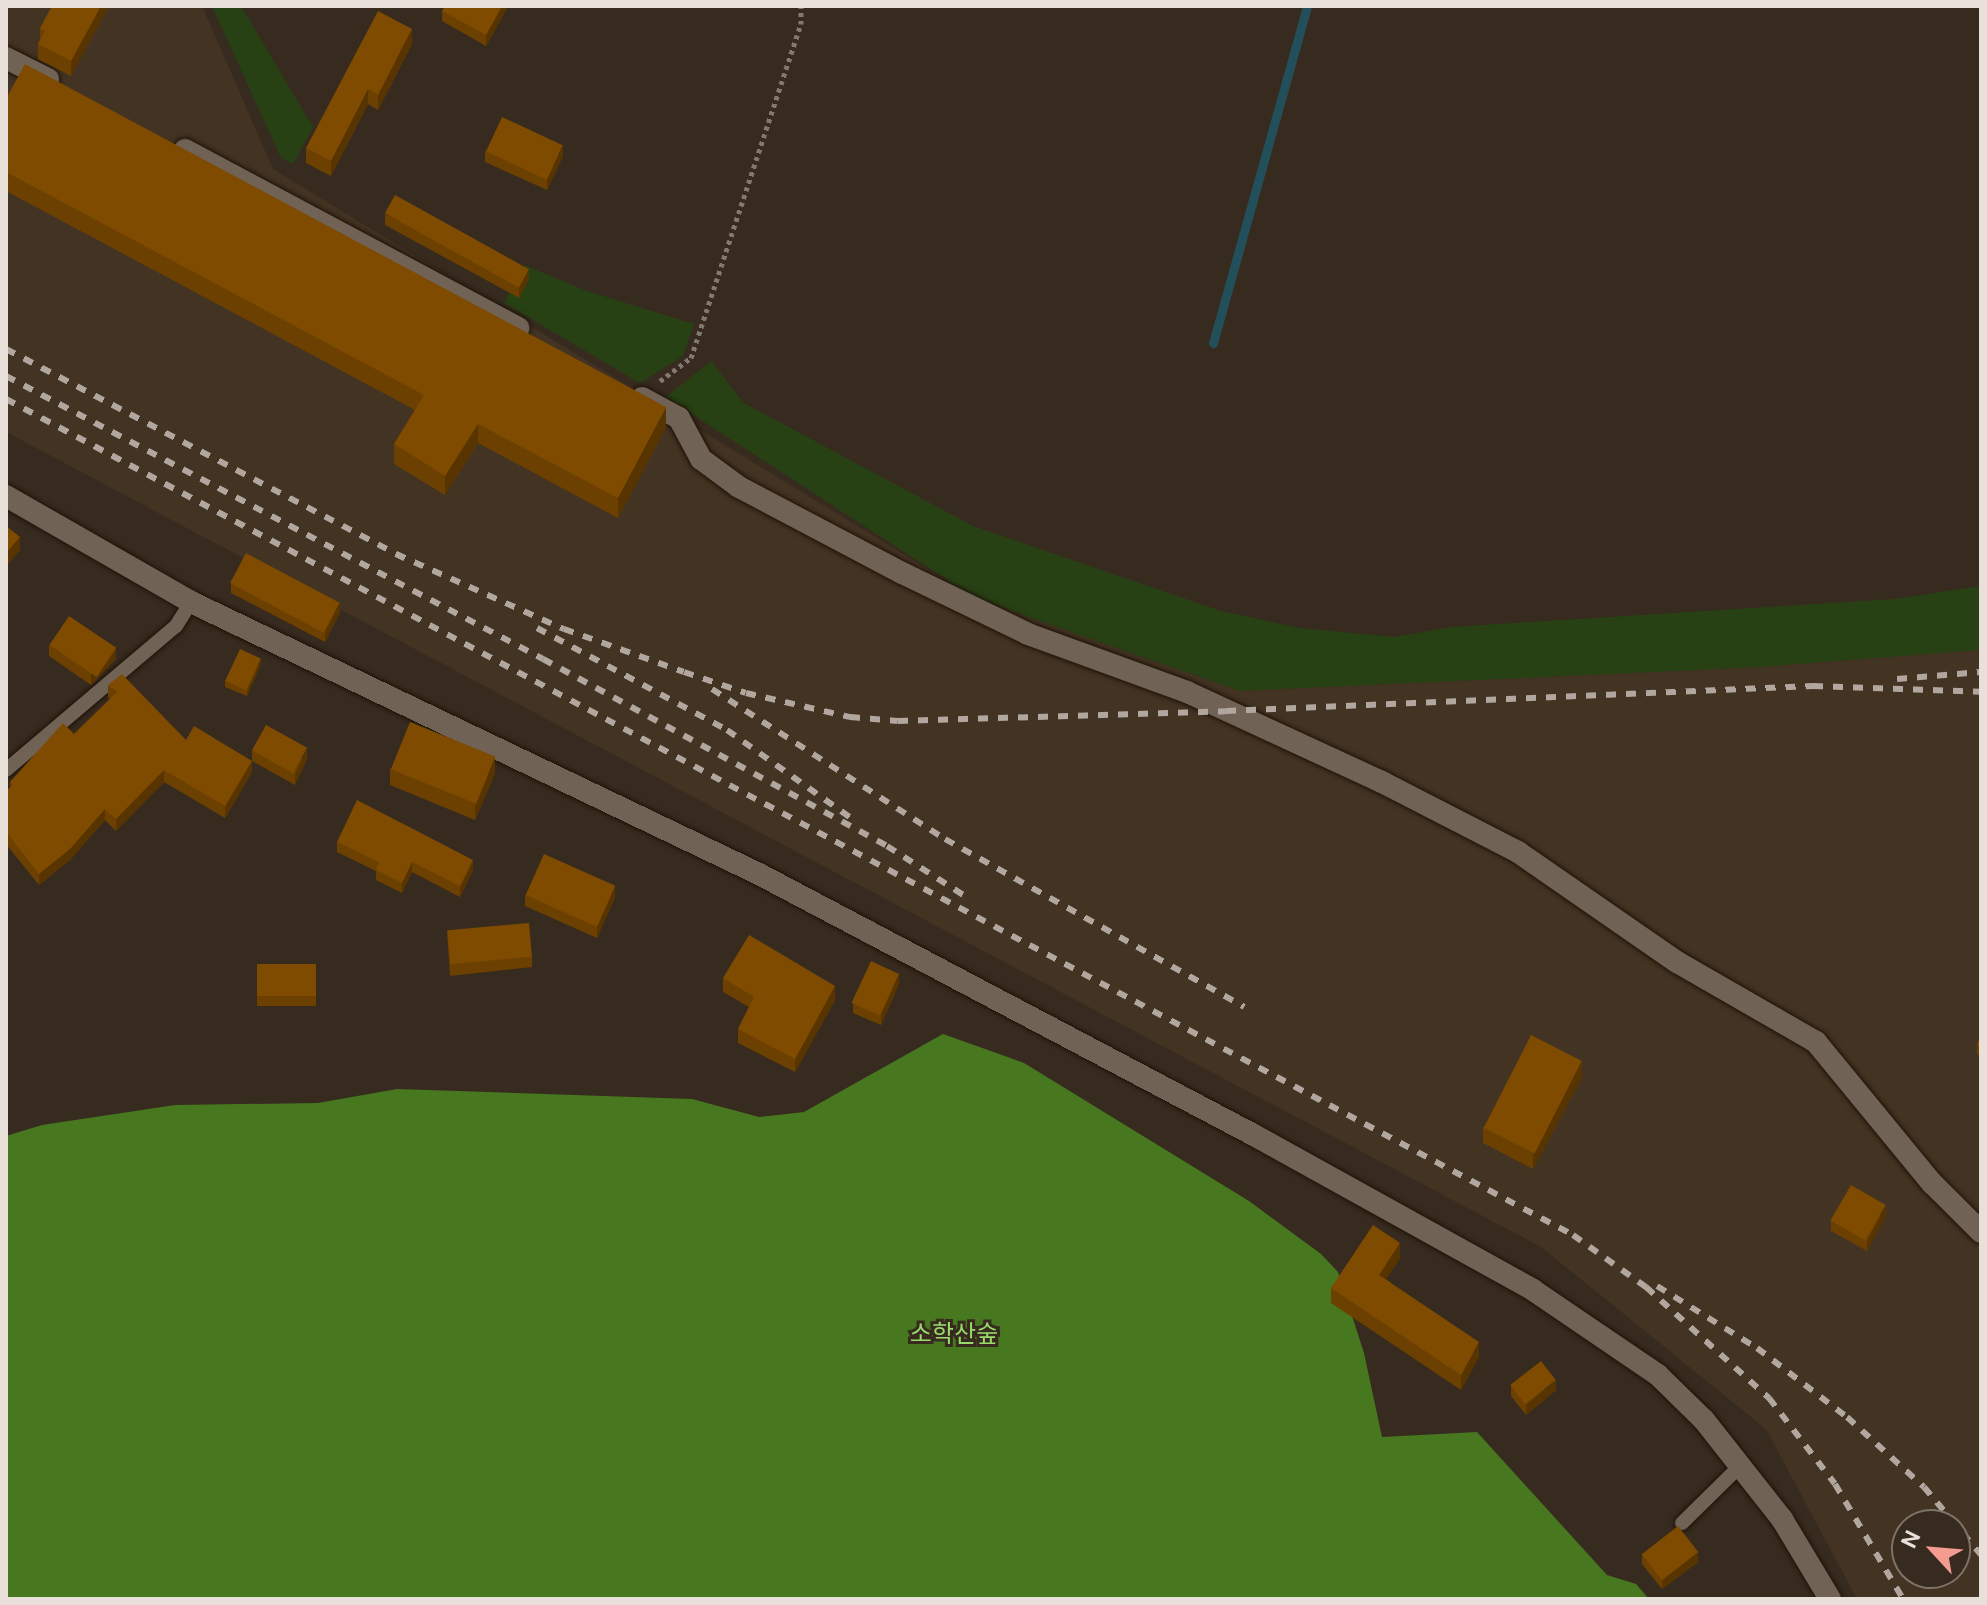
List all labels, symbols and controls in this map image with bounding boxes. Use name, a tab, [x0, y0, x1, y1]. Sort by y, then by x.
park label: 소학산숲	[910, 1320, 998, 1348]
north arrow	[1891, 1509, 1971, 1589]
text: N	[1894, 1526, 1927, 1553]

